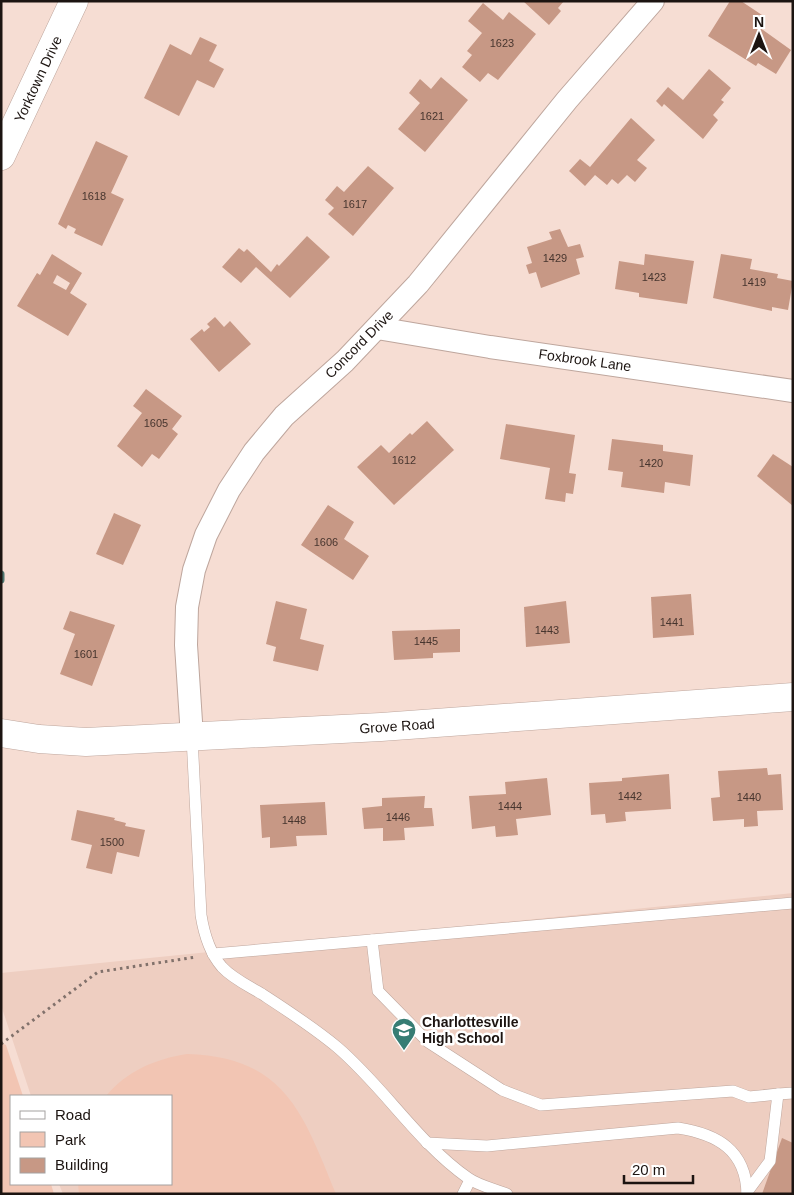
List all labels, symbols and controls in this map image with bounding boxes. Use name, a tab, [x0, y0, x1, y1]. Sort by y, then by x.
north arrow	[734, 10, 784, 60]
text: N	[754, 14, 764, 30]
street label: Yorktown Drive	[11, 33, 65, 125]
house number: 1623	[490, 37, 514, 49]
house number: 1621	[420, 110, 444, 122]
house number: 1618	[82, 190, 106, 202]
house number: 1617	[343, 198, 367, 210]
house number: 1429	[543, 252, 567, 264]
house number: 1423	[642, 271, 666, 283]
house number: 1419	[742, 276, 766, 288]
street label: Concord Drive	[322, 307, 396, 381]
street label: Foxbrook Lane	[538, 346, 633, 374]
house number: 1605	[144, 417, 168, 429]
house number: 1612	[392, 454, 416, 466]
house number: 1420	[639, 457, 663, 469]
house number: 1606	[314, 536, 338, 548]
house number: 1441	[660, 616, 684, 628]
house number: 1443	[535, 624, 559, 636]
house number: 1445	[414, 635, 438, 647]
house number: 1601	[74, 648, 98, 660]
street label: Grove Road	[359, 715, 435, 737]
house number: 1442	[618, 790, 642, 802]
house number: 1440	[737, 791, 761, 803]
house number: 1444	[498, 800, 522, 812]
house number: 1446	[386, 811, 410, 823]
house number: 1448	[282, 814, 306, 826]
house number: 1500	[100, 836, 124, 848]
place label: Charlottesville High School	[422, 1014, 519, 1046]
school or university icon: Charlottesville High School	[391, 1017, 417, 1051]
legend	[10, 1095, 172, 1185]
text: Road	[55, 1106, 91, 1123]
text: Park	[55, 1131, 86, 1148]
scale bar	[624, 1152, 693, 1184]
text: Building	[55, 1156, 108, 1173]
text: 20 m	[632, 1161, 665, 1178]

